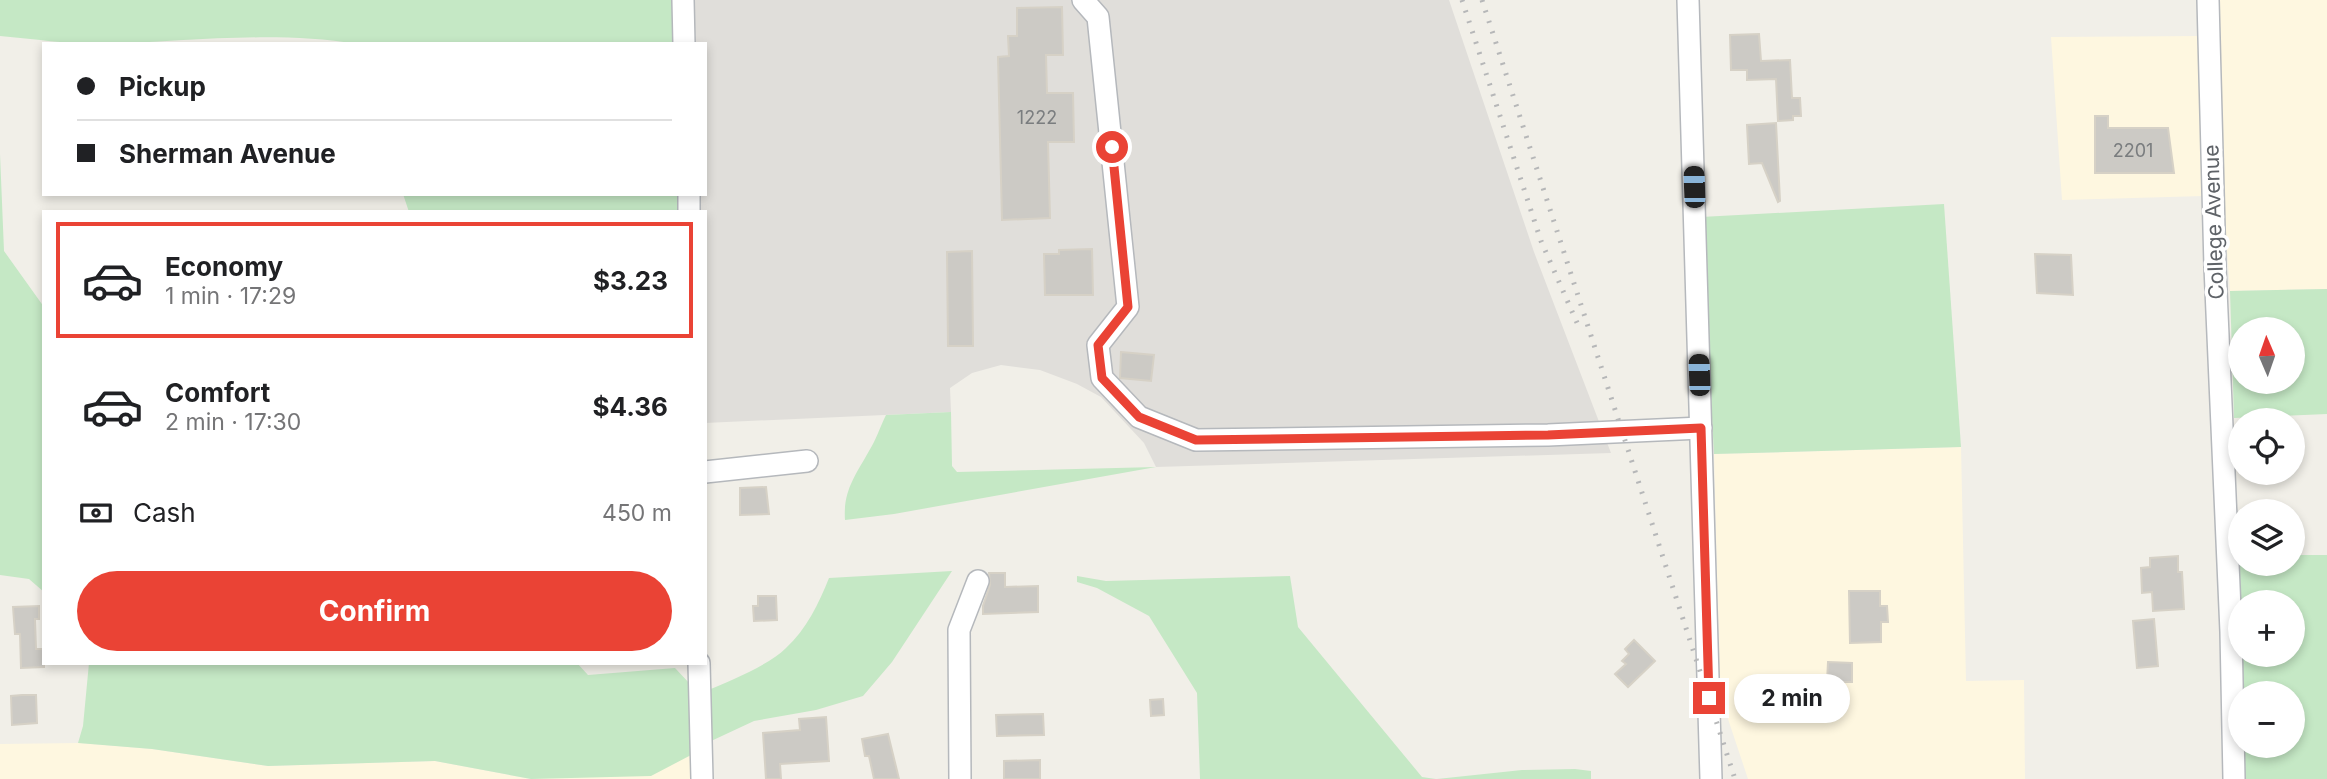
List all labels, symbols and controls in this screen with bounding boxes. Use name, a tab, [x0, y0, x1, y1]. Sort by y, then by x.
text: Pickup	[119, 71, 206, 102]
house number: 1222	[1017, 107, 1057, 128]
route start	[1096, 131, 1128, 163]
text: Sherman Avenue	[119, 138, 336, 169]
house number: 2201	[2113, 140, 2153, 161]
street label: College Avenue	[2198, 144, 2229, 300]
car	[1683, 166, 1706, 208]
icon: car	[81, 249, 144, 312]
text: Economy	[165, 251, 283, 282]
text: $3.23	[593, 265, 668, 296]
text: 1 min · 17:29	[165, 282, 296, 310]
north arrow	[2228, 317, 2305, 394]
map controls	[2228, 317, 2305, 758]
car	[1688, 354, 1711, 396]
icon: car	[81, 375, 144, 438]
text: Comfort	[165, 377, 270, 408]
text: $4.36	[593, 391, 668, 422]
text: 2 min · 17:30	[165, 408, 301, 436]
button: locate	[2228, 408, 2305, 485]
icon: cash	[77, 494, 115, 532]
text: Cash	[133, 497, 196, 528]
text: 450 m	[602, 499, 672, 527]
button: layers	[2228, 499, 2305, 576]
button: Confirm	[77, 571, 672, 651]
button: +	[2228, 590, 2305, 667]
callout: 2 min	[1734, 674, 1849, 722]
button: −	[2228, 681, 2305, 758]
route end	[1693, 682, 1725, 714]
text: 2 min	[1761, 684, 1823, 712]

